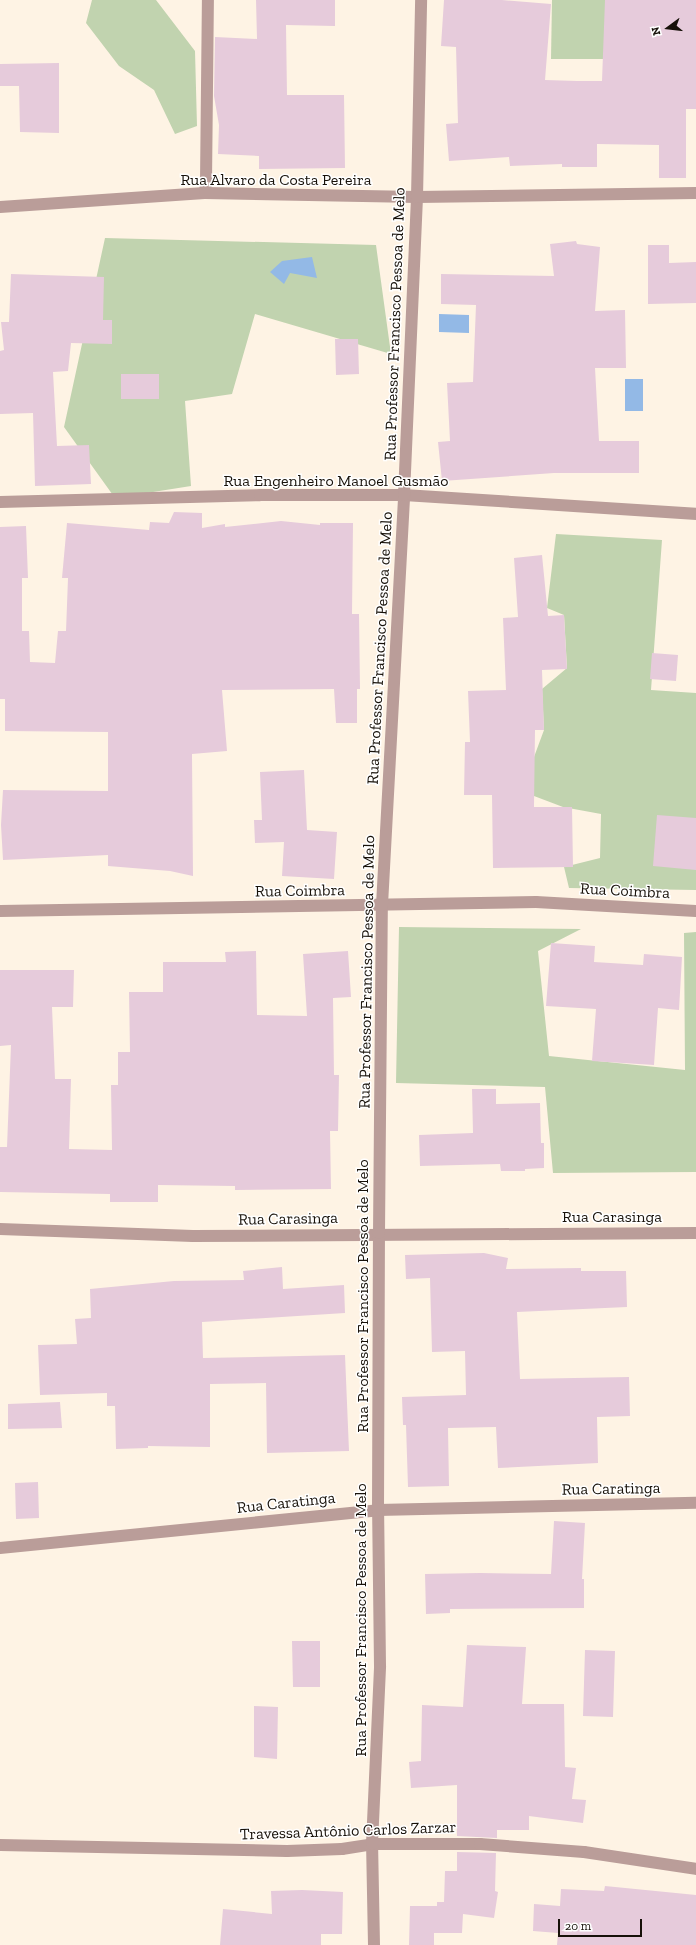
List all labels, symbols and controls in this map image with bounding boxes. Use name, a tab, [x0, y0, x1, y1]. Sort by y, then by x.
north arrow	[648, 8, 688, 48]
text: N	[649, 26, 663, 37]
street label: Rua Alvaro da Costa Pereira	[180, 170, 372, 190]
street label: Rua Professor Francisco Pessoa de Melo	[381, 187, 409, 461]
street label: Rua Engenheiro Manoel Gusmão	[223, 471, 449, 491]
street label: Rua Professor Francisco Pessoa de Melo	[363, 511, 397, 785]
street label: Rua Professor Francisco Pessoa de Melo	[355, 835, 379, 1109]
street label: Rua Coimbra	[580, 879, 670, 903]
street label: Rua Coimbra	[255, 881, 345, 901]
street label: Rua Professor Francisco Pessoa de Melo	[353, 1159, 373, 1433]
street label: Rua Carasinga	[562, 1207, 662, 1227]
street label: Rua Carasinga	[238, 1209, 338, 1229]
street label: Rua Caratinga	[561, 1479, 661, 1499]
street label: Rua Professor Francisco Pessoa de Melo	[351, 1483, 371, 1757]
street label: Rua Caratinga	[236, 1488, 336, 1518]
street label: Travessa Antônio Carlos Zarzar	[239, 1818, 457, 1844]
scale bar	[560, 1911, 644, 1937]
text: 20 m	[565, 1919, 591, 1933]

